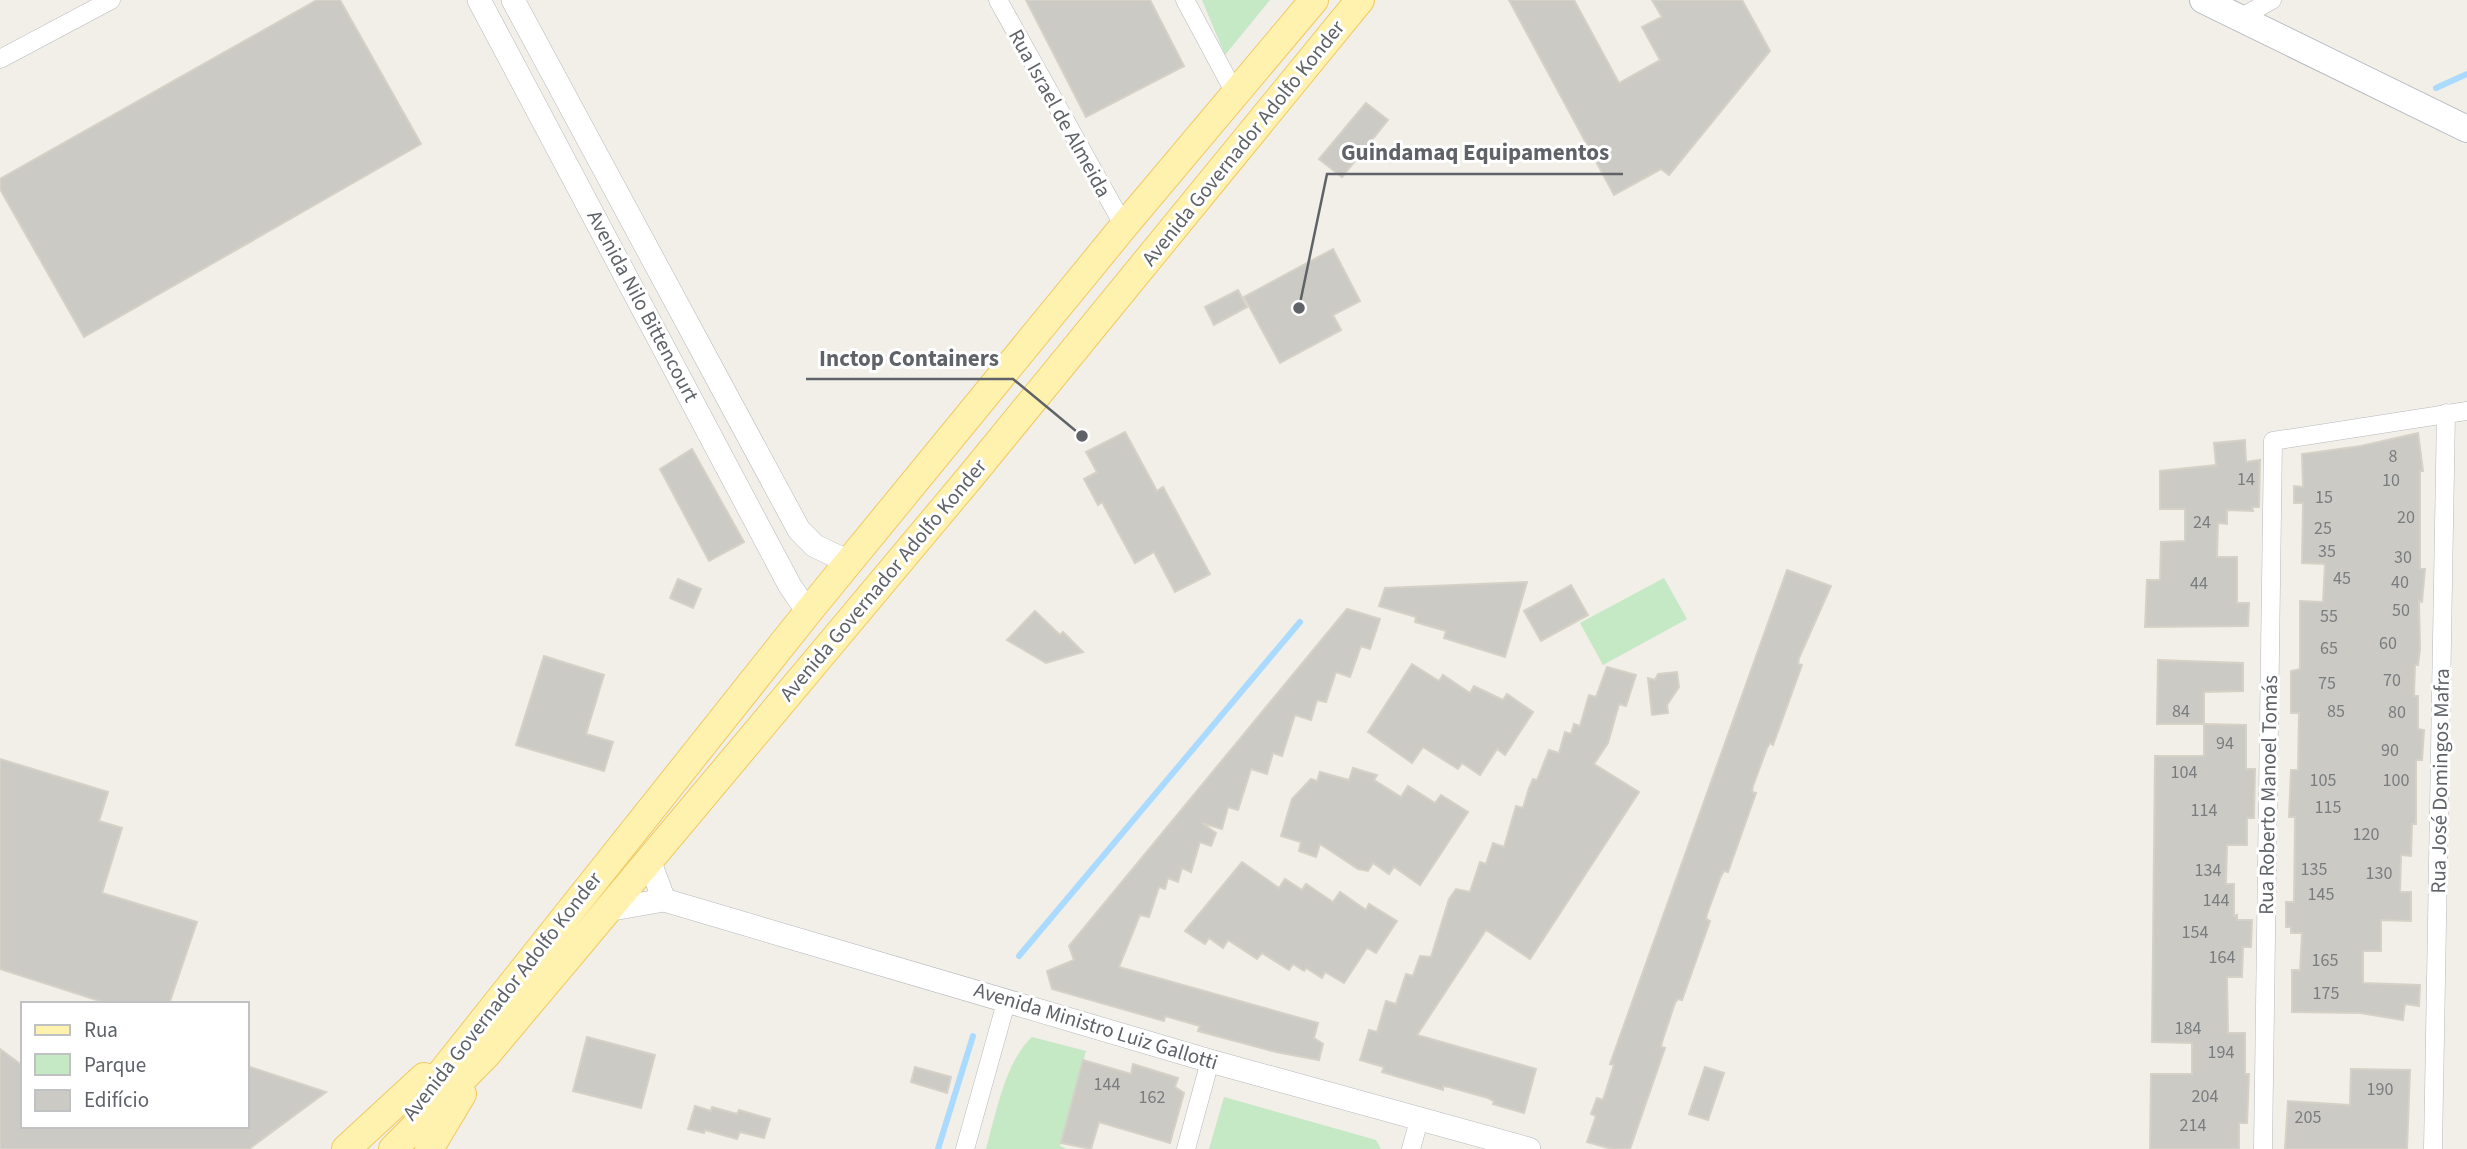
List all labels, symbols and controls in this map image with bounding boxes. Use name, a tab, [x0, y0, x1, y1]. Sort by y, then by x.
street label: Avenida Governador Adolfo Konder	[1134, 13, 1352, 272]
street label: Rua Israel de Almeida	[1001, 23, 1119, 203]
callout: Guindamaq Equipamentos	[1327, 130, 1623, 174]
text: Guindamaq Equipamentos	[1341, 136, 1609, 169]
street label: Avenida Nilo Bittencourt	[580, 205, 706, 407]
callout: Inctop Containers	[806, 335, 1013, 379]
text: Inctop Containers	[819, 342, 999, 375]
house number: 8	[2389, 444, 2398, 469]
street label: Avenida Governador Adolfo Konder	[772, 452, 994, 708]
house number: 14	[2237, 467, 2255, 492]
house number: 10	[2382, 468, 2400, 493]
house number: 15	[2315, 485, 2333, 510]
house number: 20	[2397, 505, 2415, 530]
house number: 24	[2193, 510, 2211, 535]
house number: 25	[2314, 516, 2332, 541]
house number: 35	[2318, 539, 2336, 564]
house number: 30	[2394, 545, 2412, 570]
house number: 45	[2333, 566, 2351, 591]
house number: 40	[2391, 570, 2409, 595]
house number: 44	[2190, 571, 2208, 596]
house number: 50	[2392, 598, 2410, 623]
house number: 55	[2320, 604, 2338, 629]
house number: 60	[2379, 631, 2397, 656]
house number: 65	[2320, 636, 2338, 661]
house number: 70	[2383, 668, 2401, 693]
street label: Rua José Domingos Mafra	[2423, 668, 2457, 894]
house number: 75	[2318, 671, 2336, 696]
street label: Rua Roberto Manoel Tomás	[2251, 675, 2285, 915]
house number: 84	[2172, 699, 2190, 724]
house number: 85	[2327, 699, 2345, 724]
house number: 80	[2388, 700, 2406, 725]
house number: 94	[2216, 731, 2234, 756]
house number: 90	[2381, 738, 2399, 763]
house number: 104	[2171, 760, 2197, 785]
house number: 105	[2310, 768, 2336, 793]
house number: 100	[2383, 768, 2409, 793]
house number: 115	[2315, 795, 2341, 820]
house number: 114	[2191, 798, 2217, 823]
house number: 120	[2353, 822, 2379, 847]
house number: 135	[2301, 857, 2327, 882]
house number: 134	[2195, 858, 2221, 883]
house number: 130	[2366, 861, 2392, 886]
street label: Avenida Governador Adolfo Konder	[395, 865, 609, 1127]
house number: 145	[2308, 882, 2334, 907]
house number: 144	[2203, 888, 2229, 913]
house number: 154	[2182, 920, 2208, 945]
house number: 164	[2209, 945, 2235, 970]
house number: 165	[2312, 948, 2338, 973]
street label: Avenida Ministro Luiz Gallotti	[970, 975, 1222, 1077]
house number: 175	[2313, 981, 2339, 1006]
legend	[21, 1002, 248, 1128]
text: Rua	[84, 1015, 118, 1045]
house number: 184	[2175, 1016, 2201, 1041]
house number: 194	[2208, 1040, 2234, 1065]
text: Parque	[84, 1050, 146, 1080]
house number: 144	[1094, 1072, 1120, 1097]
house number: 190	[2367, 1077, 2393, 1102]
house number: 204	[2192, 1084, 2218, 1109]
text: Edifício	[84, 1085, 149, 1115]
house number: 162	[1139, 1085, 1165, 1110]
house number: 205	[2295, 1105, 2321, 1130]
house number: 214	[2180, 1113, 2206, 1138]

